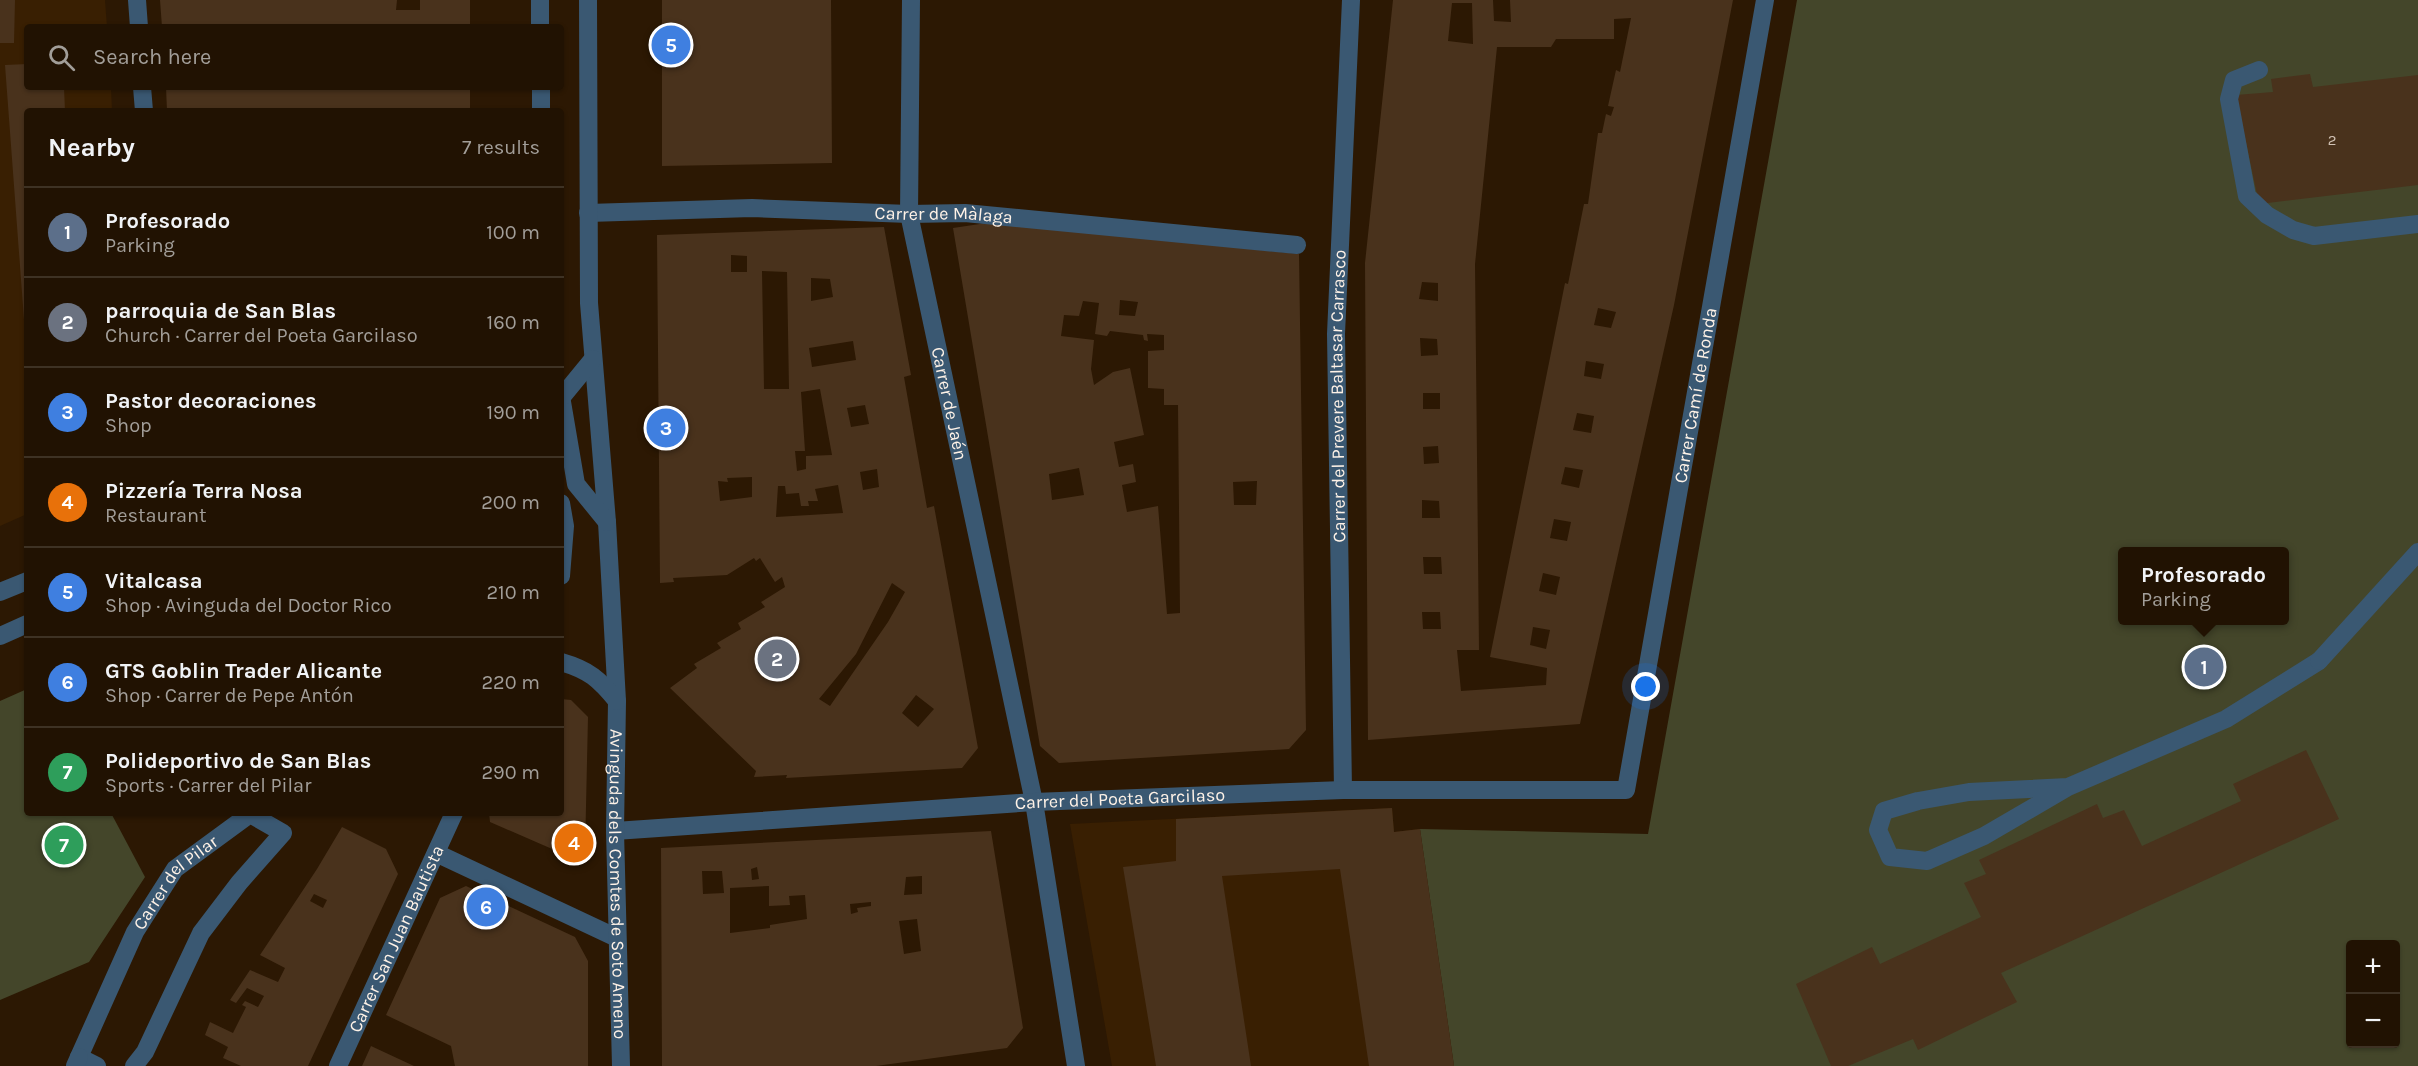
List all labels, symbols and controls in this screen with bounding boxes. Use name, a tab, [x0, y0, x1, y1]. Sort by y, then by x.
pin: 5	[652, 22, 690, 68]
search box	[24, 24, 564, 90]
icon: search	[45, 41, 78, 74]
text: Search here	[93, 44, 211, 70]
house number: 2	[2328, 131, 2336, 149]
text: Nearby	[48, 132, 135, 163]
text: 7 results	[462, 136, 540, 159]
street label: Carrer de Màlaga	[874, 202, 1014, 229]
text: Profesorado	[105, 208, 230, 234]
text: 1	[64, 221, 71, 244]
text: 100 m	[486, 221, 540, 244]
text: Parking	[105, 234, 175, 257]
street label: Carrer del Prevere Baltasar Carrasco	[1325, 249, 1351, 543]
text: parroquia de San Blas	[105, 298, 336, 324]
street label: Carrer Camí de Ronda	[1669, 306, 1722, 485]
text: 2	[61, 311, 74, 334]
text: 160 m	[487, 311, 540, 334]
text: Church · Carrer del Poeta Garcilaso	[105, 324, 418, 347]
street label: Carrer de Jaén	[927, 345, 972, 463]
text: Pastor decoraciones	[105, 388, 317, 414]
text: 3	[61, 401, 74, 424]
text: 190 m	[486, 401, 540, 424]
pin: 3	[646, 406, 686, 450]
text: Shop	[105, 414, 152, 437]
text: Pizzería Terra Nosa	[105, 478, 303, 504]
text: 4	[62, 491, 73, 514]
text: 200 m	[481, 491, 540, 514]
text: Restaurant	[105, 504, 207, 527]
popup	[2118, 547, 2289, 625]
text: Profesorado	[2141, 562, 2266, 588]
text: Vitalcasa	[105, 568, 203, 594]
text: 5	[62, 581, 73, 604]
text: 210 m	[486, 581, 540, 604]
text: Parking	[2141, 588, 2211, 611]
text: Shop · Avinguda del Doctor Rico	[105, 594, 392, 617]
pin: 2	[758, 636, 796, 682]
pin: 1	[2184, 644, 2224, 690]
text: GTS Goblin Trader Alicante	[105, 658, 382, 684]
text: 6	[61, 671, 74, 694]
text: 220 m	[481, 671, 540, 694]
your location	[1631, 672, 1660, 701]
text: Shop · Carrer de Pepe Antón	[105, 684, 354, 707]
street label: Avinguda dels Comtes de Soto Ameno	[604, 729, 631, 1039]
text: Polideportivo de San Blas	[105, 748, 371, 774]
text: 7	[63, 761, 72, 784]
text: 290 m	[481, 761, 540, 784]
text: Sports · Carrer del Pilar	[105, 774, 311, 797]
street label: Carrer del Poeta Garcilaso	[1014, 784, 1225, 814]
pin: 4	[554, 820, 594, 866]
pin: 7	[44, 822, 84, 868]
street label: Carrer del Pilar	[128, 830, 222, 934]
street label: Carrer San Juan Bautista	[344, 842, 449, 1036]
pin: 6	[466, 884, 506, 930]
map controls	[2346, 940, 2400, 1048]
button: +	[2346, 940, 2400, 994]
button: −	[2346, 994, 2400, 1048]

